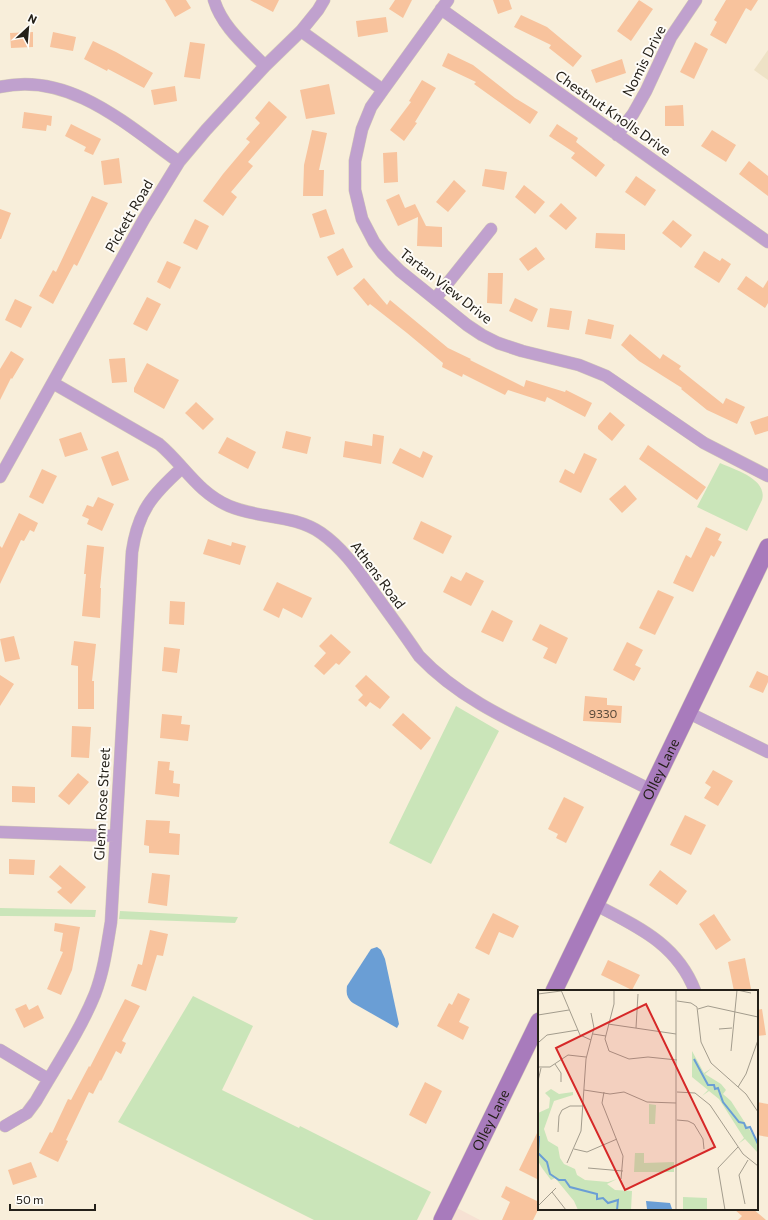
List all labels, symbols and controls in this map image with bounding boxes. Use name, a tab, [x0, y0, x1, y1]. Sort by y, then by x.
north arrow	[8, 8, 48, 48]
text: N	[26, 11, 39, 26]
street label: Nomis Drive	[618, 22, 669, 99]
street label: Chestnut Knolls Drive	[552, 66, 674, 159]
street label: Pickett Road	[101, 177, 156, 255]
street label: Tartan View Drive	[397, 244, 496, 327]
street label: Athens Road	[348, 538, 409, 612]
house number: 9330	[589, 706, 618, 720]
street label: Olley Lane	[638, 736, 682, 803]
street label: Glenn Rose Street	[90, 747, 113, 861]
inset map	[538, 990, 758, 1210]
street label: Olley Lane	[468, 1086, 512, 1154]
scale bar	[10, 1186, 95, 1212]
text: 50 m	[16, 1192, 44, 1206]

